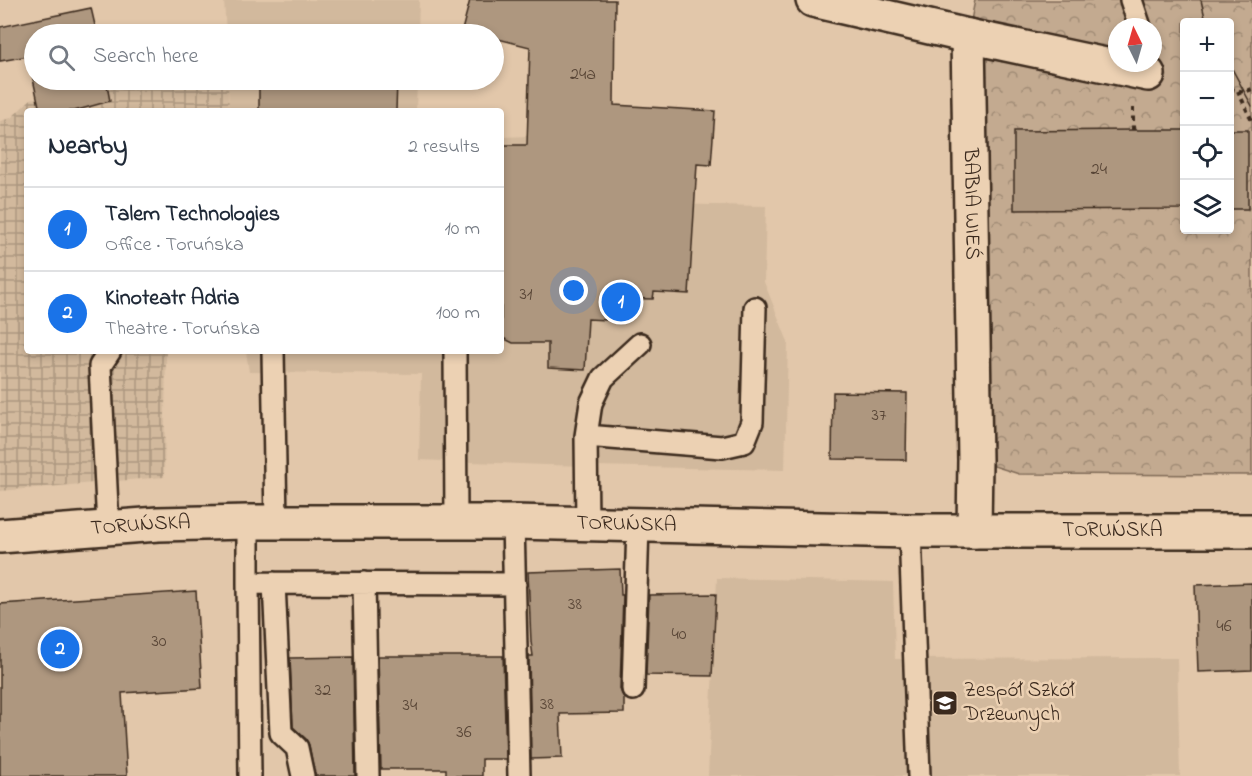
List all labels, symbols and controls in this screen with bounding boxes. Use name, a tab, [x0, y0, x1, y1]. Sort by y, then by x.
north arrow	[1108, 18, 1162, 72]
map controls	[1180, 18, 1234, 234]
button: +	[1180, 18, 1234, 72]
search box	[24, 24, 504, 90]
icon: search	[45, 41, 78, 74]
text: Search here	[93, 41, 198, 73]
house number: 24a	[570, 62, 596, 88]
button: −	[1180, 72, 1234, 126]
button: locate	[1180, 126, 1234, 180]
text: Nearby	[48, 128, 127, 166]
text: 2 results	[408, 133, 480, 162]
street label: BABIA WIEŚ	[955, 147, 987, 260]
house number: 24	[1091, 157, 1108, 183]
button: layers	[1180, 180, 1234, 234]
text: Talem Technologies	[105, 199, 280, 231]
text: 1	[64, 215, 71, 244]
text: 10 m	[444, 215, 480, 244]
text: Office · Toruńska	[105, 231, 244, 260]
your location	[559, 276, 588, 305]
pin: 1	[602, 280, 640, 324]
house number: 31	[519, 282, 533, 308]
text: Kinoteatr Adria	[105, 283, 239, 315]
text: 2	[63, 299, 72, 328]
text: 100 m	[436, 299, 480, 328]
text: Theatre · Toruńska	[105, 315, 260, 344]
house number: 37	[872, 403, 887, 429]
street label: TORUŃSKA	[89, 508, 191, 544]
street label: TORUŃSKA	[576, 508, 677, 541]
street label: TORUŃSKA	[1062, 516, 1163, 546]
house number: 38	[568, 592, 582, 618]
house number: 46	[1216, 614, 1232, 640]
house number: 40	[671, 622, 687, 648]
pin: 2	[40, 626, 80, 672]
house number: 30	[151, 629, 167, 655]
place label: Zespół Szkół Drzewnych	[963, 676, 1076, 732]
house number: 32	[315, 678, 331, 704]
school or university icon: Zespół Szkół Drzewnych	[930, 688, 960, 718]
house number: 38	[540, 692, 554, 718]
house number: 34	[403, 693, 418, 719]
house number: 36	[456, 720, 472, 746]

